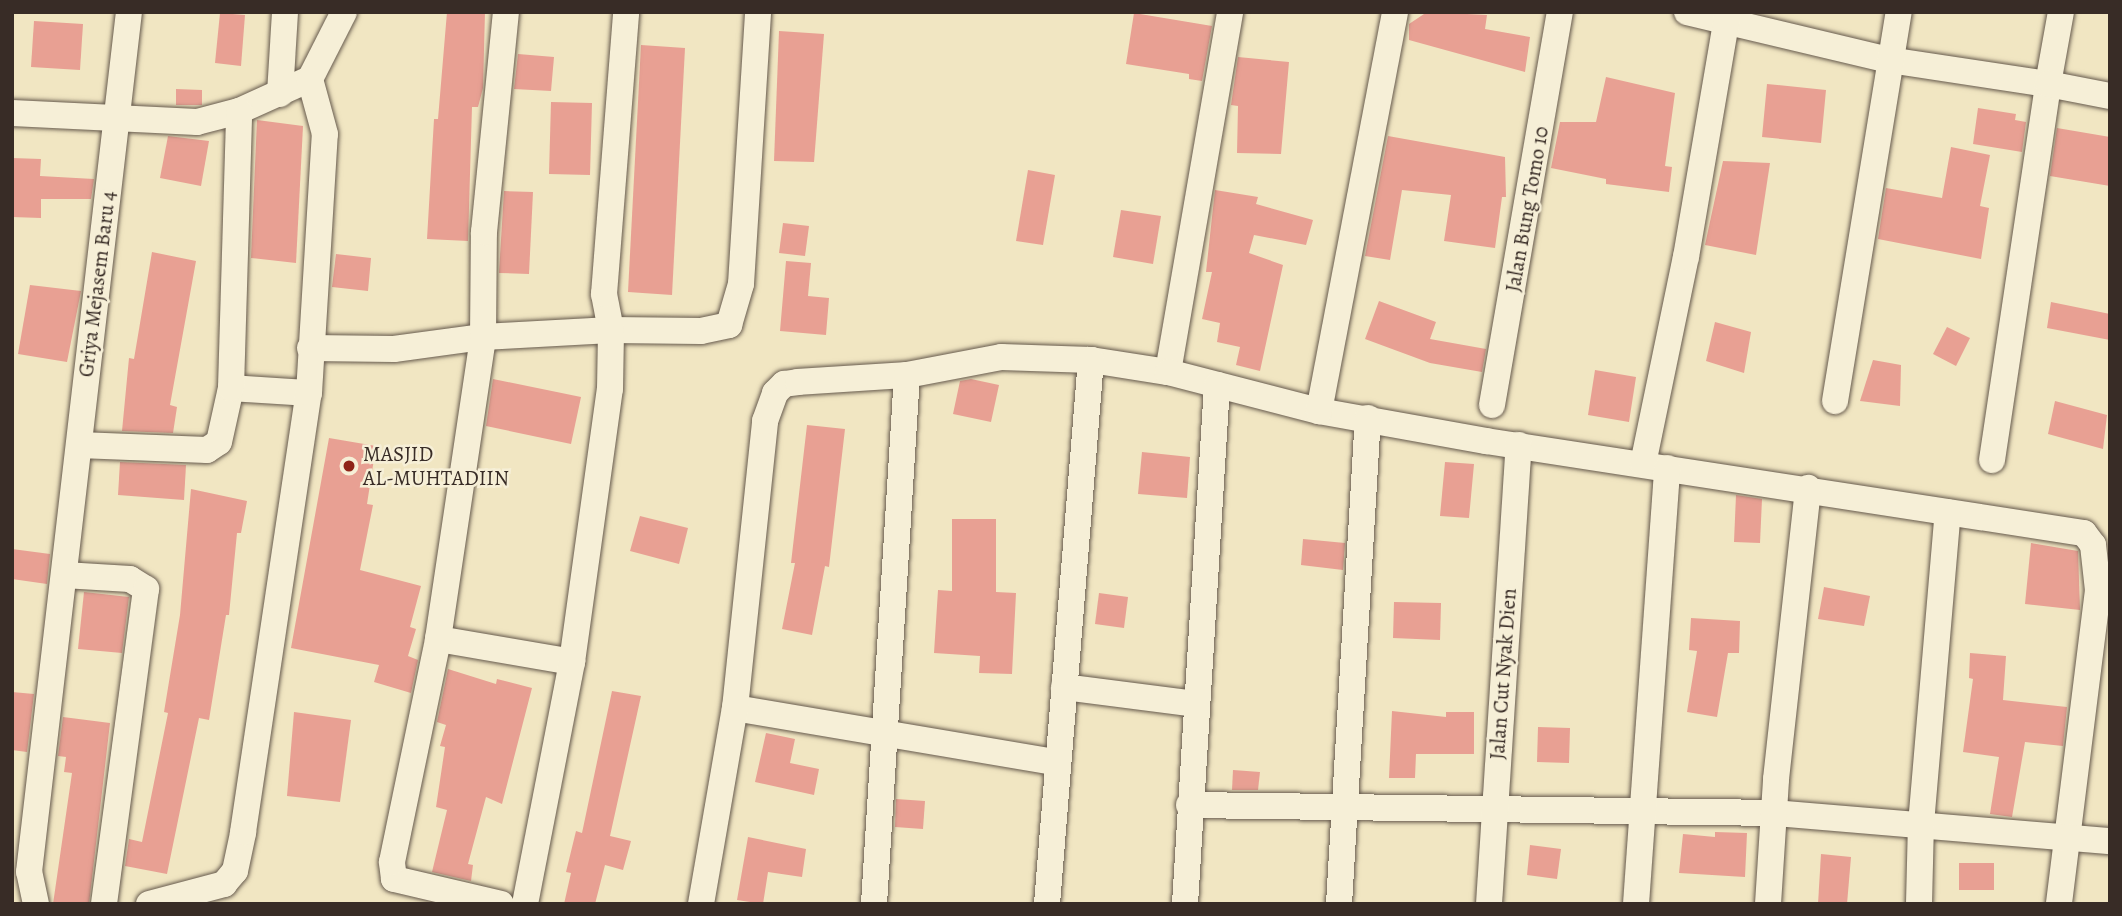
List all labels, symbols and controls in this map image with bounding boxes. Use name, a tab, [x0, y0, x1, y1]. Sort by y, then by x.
street label: Jalan Bung Tomo 10	[1500, 124, 1554, 294]
street label: Griya Mejasem Baru 4	[73, 190, 121, 378]
place label: MASJID AL-MUHTADIIN	[363, 441, 509, 491]
marker: MASJID AL-MUHTADIIN	[341, 458, 357, 474]
street label: Jalan Cut Nyak Dien	[1484, 587, 1522, 761]

